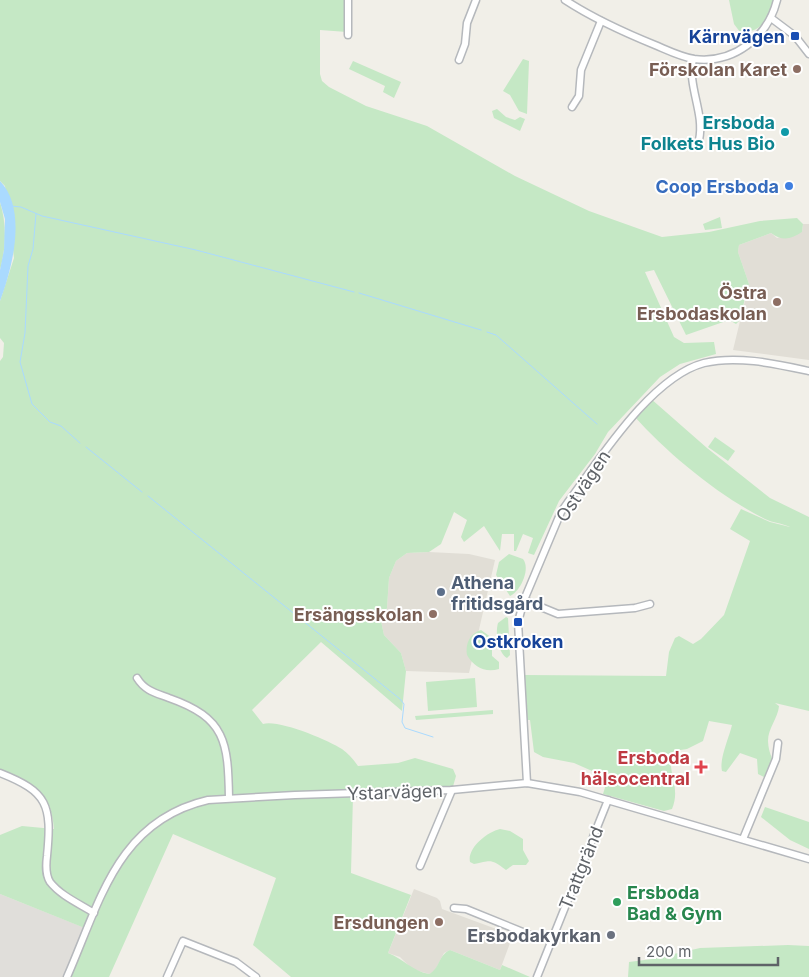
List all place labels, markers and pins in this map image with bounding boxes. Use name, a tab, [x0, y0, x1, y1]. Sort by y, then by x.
place label: Kärnvägen	[689, 26, 785, 47]
marker: Kärnvägen	[789, 30, 801, 42]
place label: Förskolan Karet	[649, 59, 787, 80]
marker: Förskolan Karet	[791, 63, 803, 75]
place label: Ersboda Folkets Hus Bio	[641, 112, 775, 154]
marker: Ersboda Folkets Hus Bio	[779, 126, 791, 138]
place label: Coop Ersboda	[655, 176, 779, 197]
marker: Coop Ersboda	[783, 180, 795, 192]
place label: Östra Ersbodaskolan	[637, 282, 767, 324]
marker: Östra Ersbodaskolan	[771, 296, 783, 308]
place label: Athena fritidsgård	[451, 572, 543, 614]
marker: Athena fritidsgård	[435, 586, 447, 598]
place label: Ersängsskolan	[294, 604, 423, 625]
marker: Ersängsskolan	[427, 608, 439, 620]
marker: Ostkroken	[512, 616, 524, 628]
place label: Ostkroken	[473, 631, 563, 652]
place label: Ersboda hälsocentral	[581, 747, 690, 789]
marker: Ersboda hälsocentral	[694, 760, 708, 774]
place label: Ersboda Bad & Gym	[627, 882, 722, 924]
marker: Ersboda Bad & Gym	[611, 896, 623, 908]
place label: Ersdungen	[334, 912, 429, 933]
marker: Ersdungen	[433, 916, 445, 928]
place label: Ersbodakyrkan	[467, 925, 601, 946]
marker: Ersbodakyrkan	[605, 929, 617, 941]

